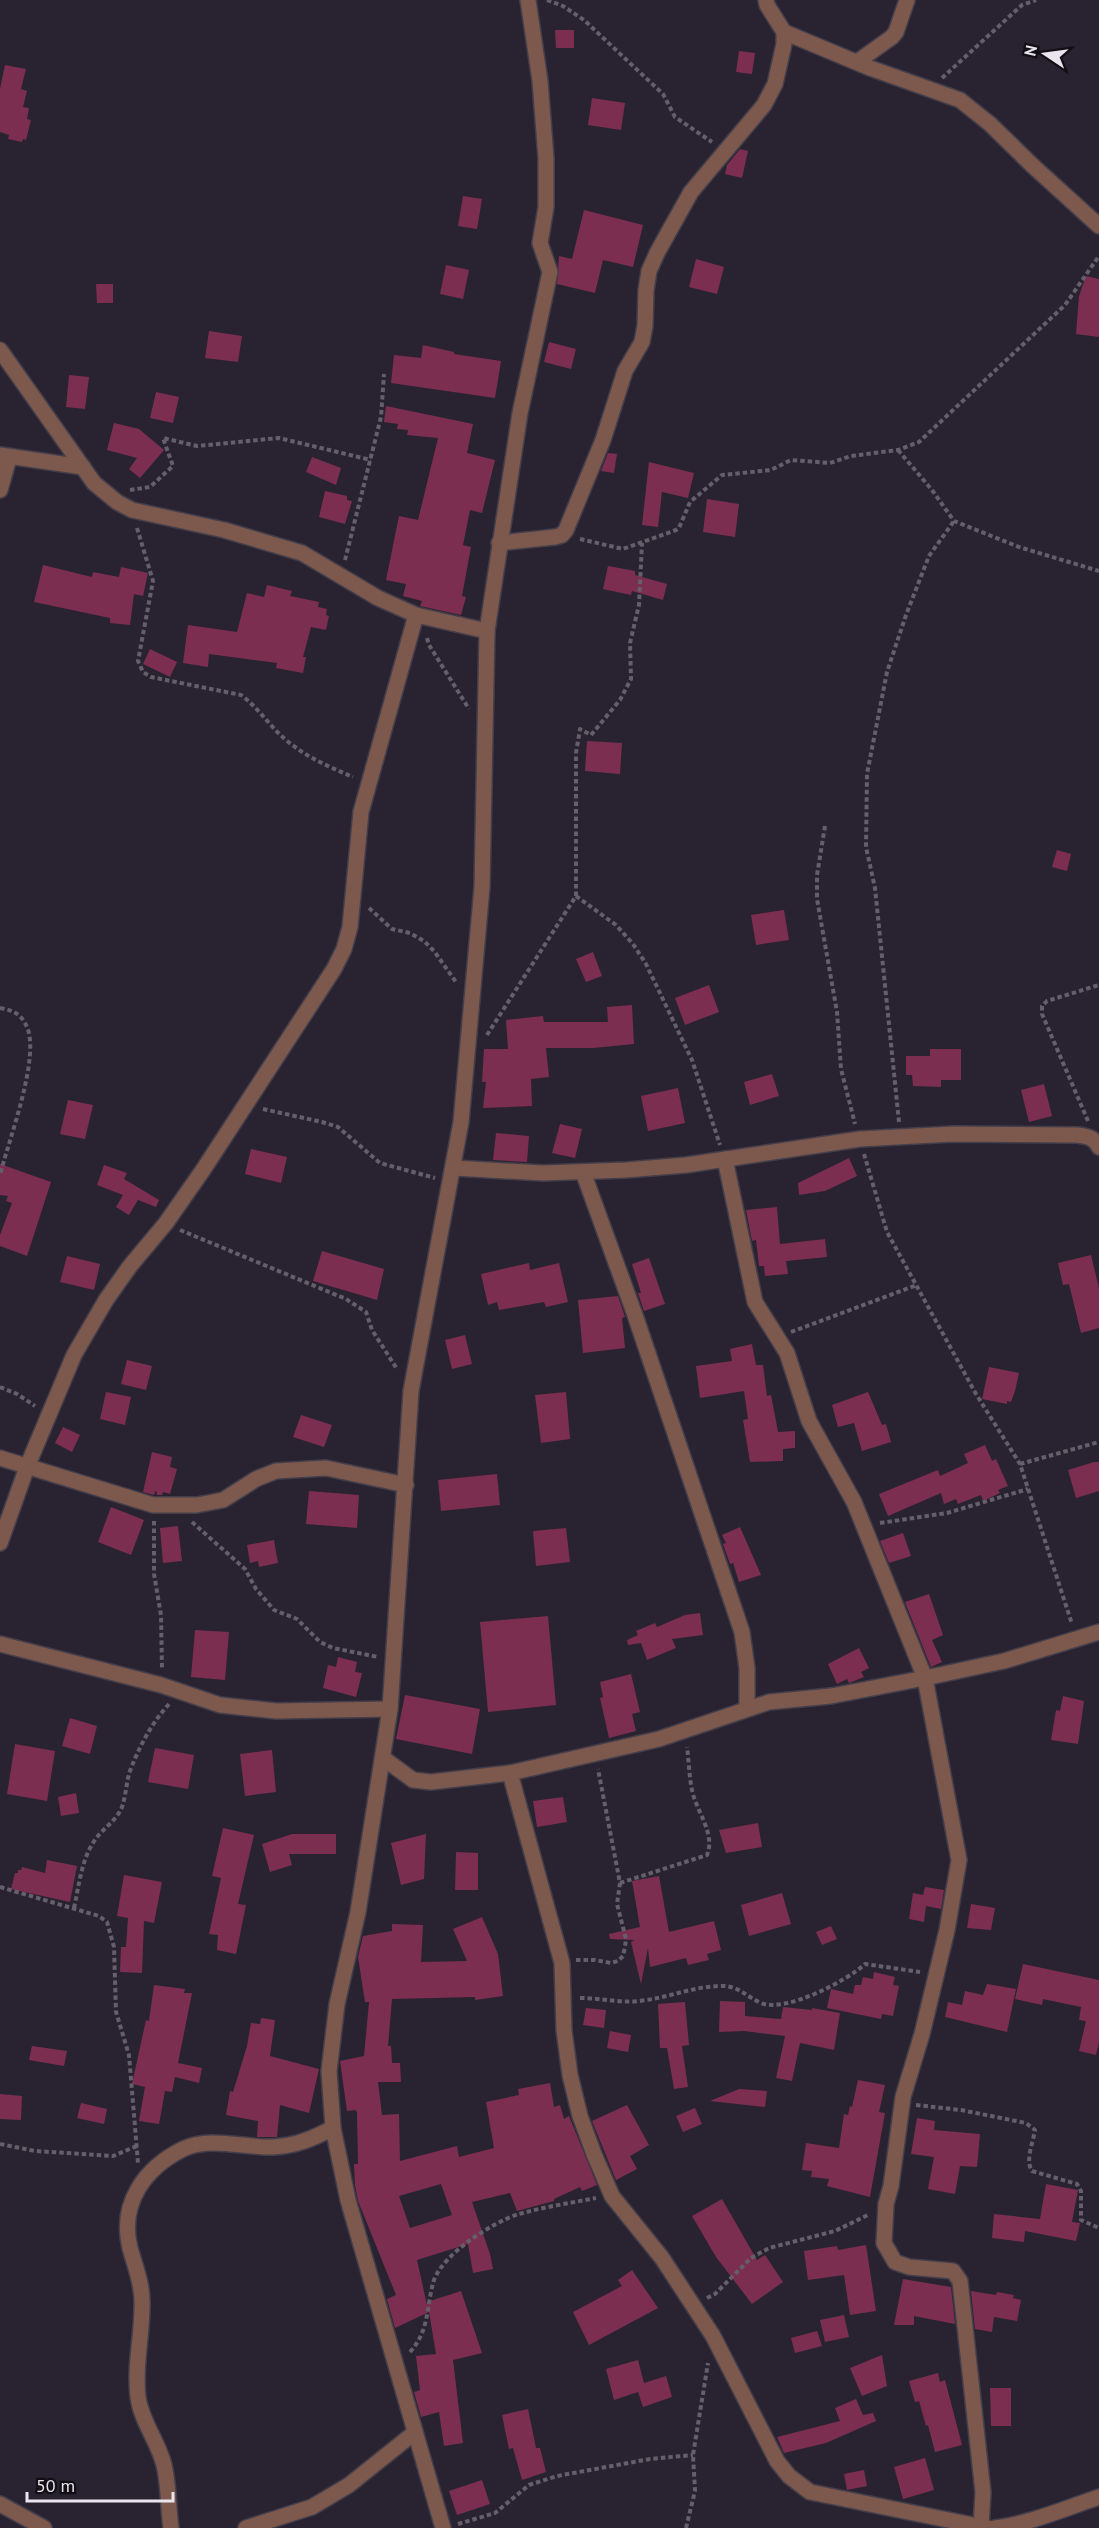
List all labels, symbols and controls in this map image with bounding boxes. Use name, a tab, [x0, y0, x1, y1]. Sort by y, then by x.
north arrow	[1015, 24, 1075, 84]
text: N	[1019, 43, 1041, 58]
scale bar	[27, 2465, 172, 2503]
text: 50 m	[36, 2474, 75, 2497]

